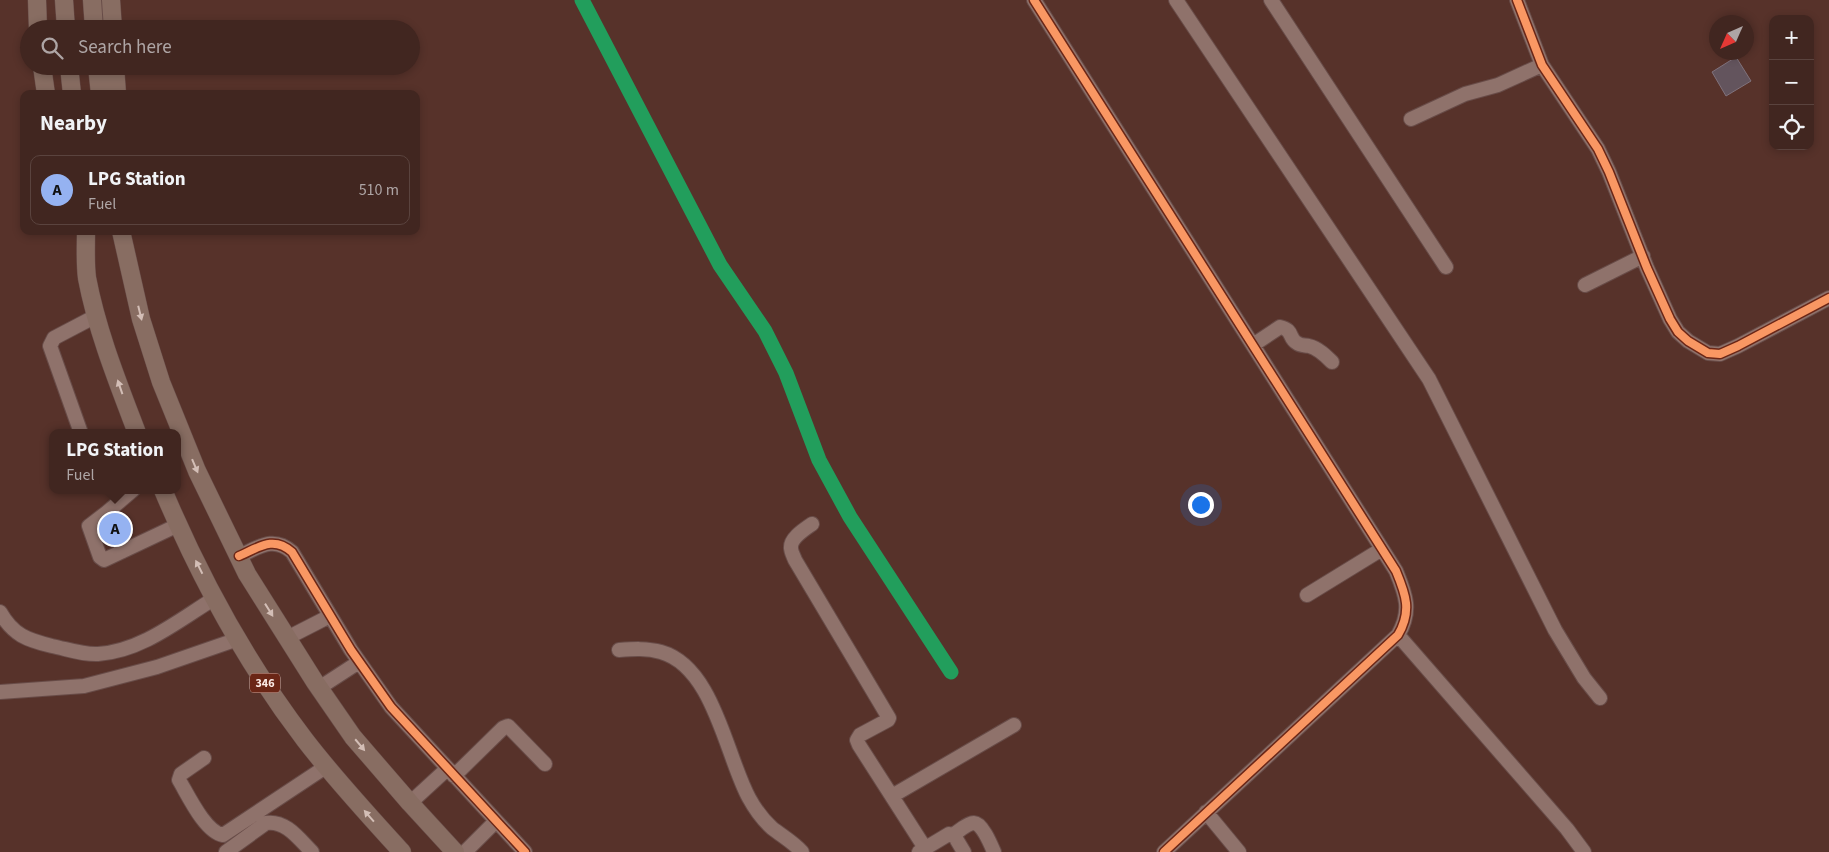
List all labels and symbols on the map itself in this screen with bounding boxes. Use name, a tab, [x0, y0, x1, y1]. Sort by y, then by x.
north arrow	[1709, 15, 1754, 60]
one-way arrow	[136, 305, 144, 320]
one-way arrow	[116, 379, 124, 394]
one-way arrow	[191, 459, 199, 474]
your location	[1188, 492, 1214, 518]
pin: A	[99, 510, 131, 548]
one-way arrow	[195, 560, 203, 574]
one-way arrow	[265, 603, 274, 616]
road number: 346	[250, 674, 280, 692]
one-way arrow	[354, 738, 366, 750]
one-way arrow	[364, 809, 375, 822]

